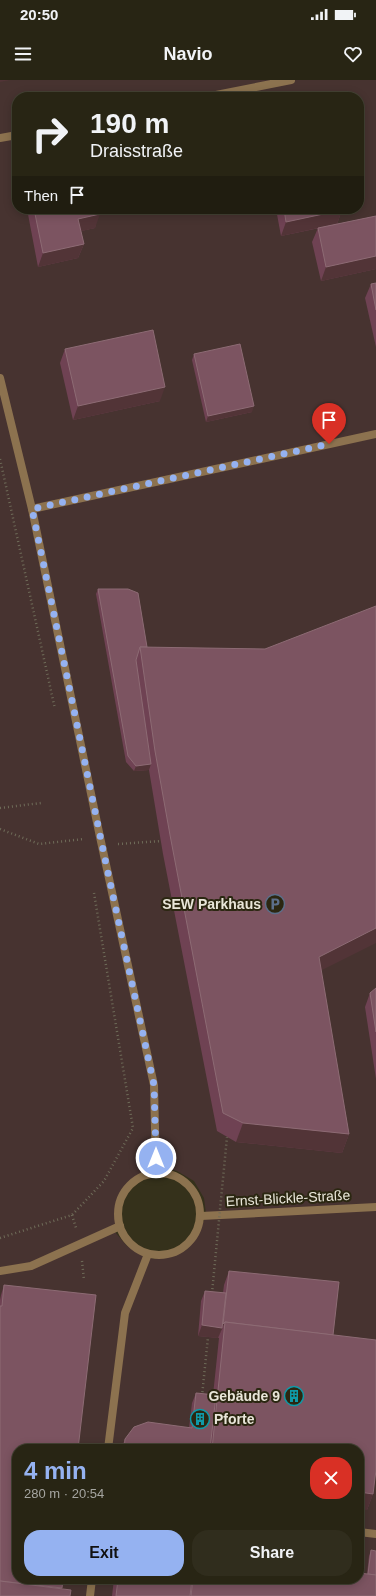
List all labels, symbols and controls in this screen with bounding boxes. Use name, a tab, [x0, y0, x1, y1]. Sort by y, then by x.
text: 20:50	[20, 6, 58, 23]
icon: menu	[12, 43, 34, 65]
icon: heart	[342, 43, 364, 65]
text: Navio	[163, 44, 213, 64]
icon: right	[24, 108, 76, 160]
text: 190 m	[90, 108, 169, 139]
text: Draisstraße	[90, 141, 183, 161]
icon: arrive	[66, 184, 88, 206]
text: Then	[24, 187, 58, 204]
pin	[312, 403, 346, 444]
icon: arrive	[318, 409, 340, 431]
parking icon: SEW Parkhaus	[264, 893, 286, 915]
place label: SEW Parkhaus	[162, 896, 261, 912]
position arrow	[135, 1137, 177, 1179]
street label: Ernst-Blickle-Straße	[225, 1187, 351, 1209]
building icon: Gebäude 9	[283, 1385, 305, 1407]
place label: Gebäude 9	[208, 1388, 280, 1404]
building icon: Pforte	[189, 1408, 211, 1430]
place label: Pforte	[214, 1411, 255, 1427]
text: 4 min	[24, 1457, 87, 1484]
button: close	[310, 1457, 352, 1499]
text: 280 m · 20:54	[24, 1486, 104, 1501]
button: Exit	[24, 1530, 184, 1576]
button: Share	[192, 1530, 352, 1576]

